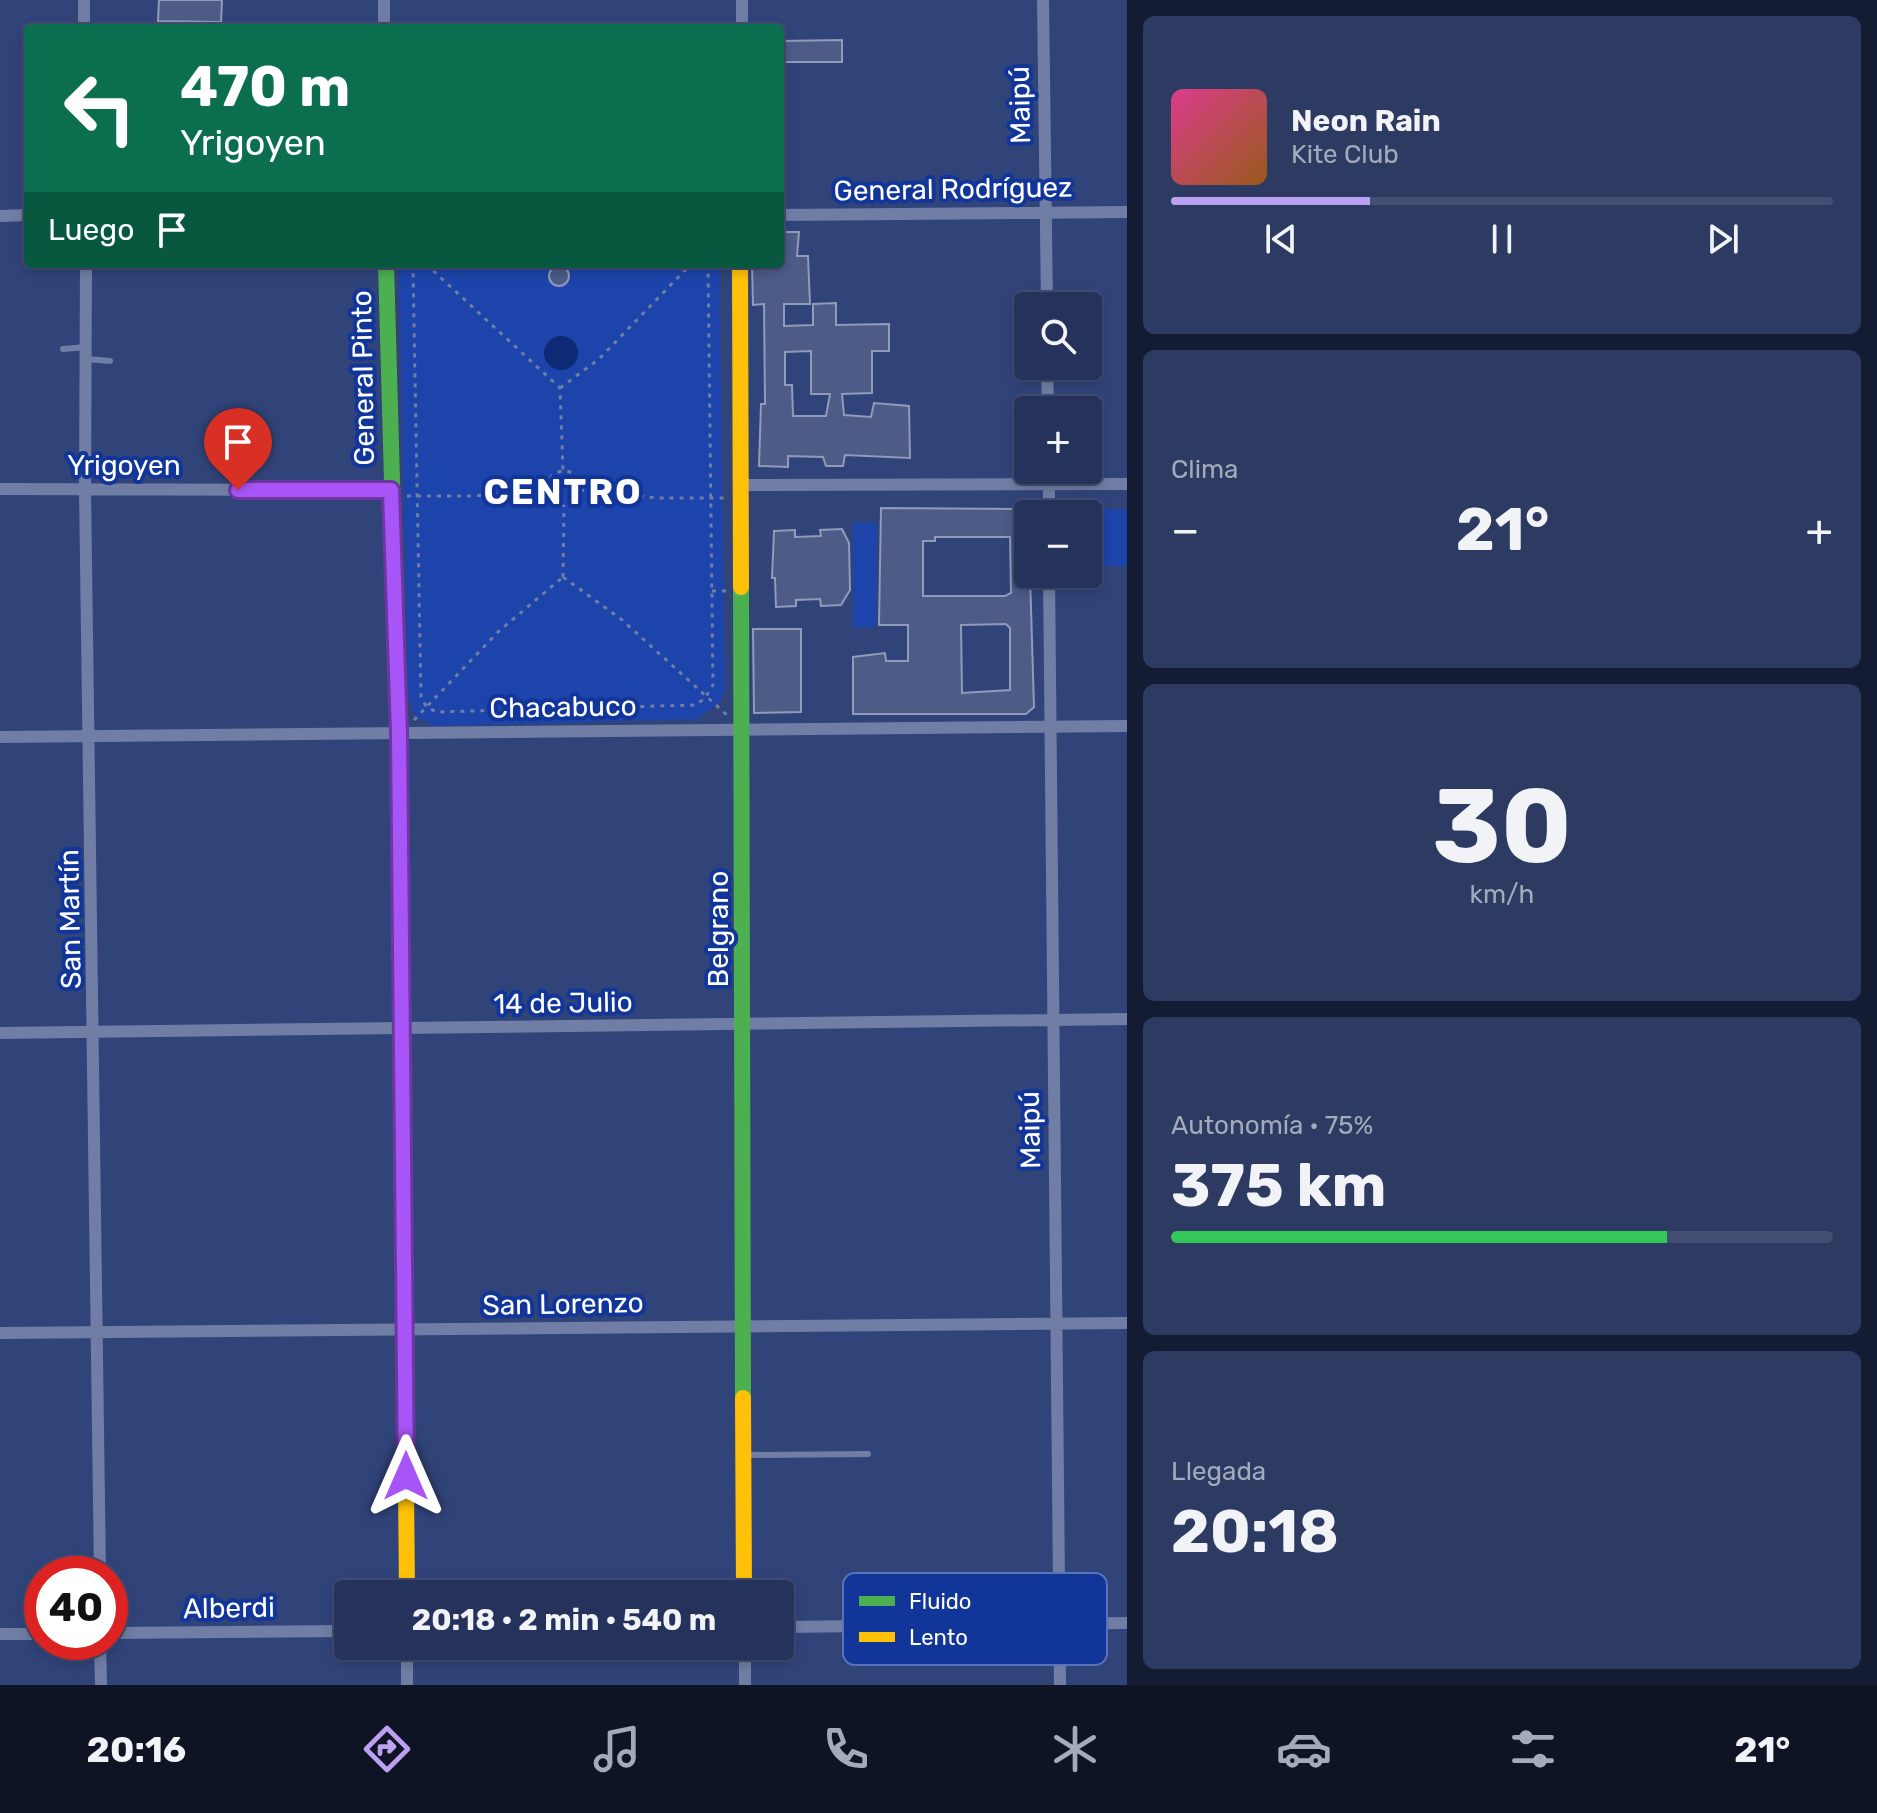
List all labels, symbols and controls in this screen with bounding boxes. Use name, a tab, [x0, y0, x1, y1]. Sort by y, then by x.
text: 470 m	[180, 54, 350, 120]
icon: left	[48, 56, 152, 160]
street label: Maipú	[1003, 66, 1037, 144]
text: Neon Rain	[1291, 103, 1441, 139]
text: Yrigoyen	[180, 121, 326, 164]
text: Kite Club	[1291, 139, 1399, 170]
street label: General Rodríguez	[833, 170, 1073, 208]
icon: arrive	[150, 208, 194, 252]
text: Luego	[48, 212, 134, 248]
icon: previous	[1259, 217, 1303, 261]
icon: pause	[1480, 217, 1524, 261]
icon: next	[1701, 217, 1745, 261]
street label: General Pinto	[345, 290, 381, 466]
map controls	[1014, 292, 1102, 588]
button: search	[1014, 292, 1102, 380]
button: +	[1014, 396, 1102, 484]
pin	[204, 408, 272, 490]
icon: arrive	[216, 420, 260, 464]
street label: Yrigoyen	[67, 449, 181, 482]
text: Clima	[1171, 454, 1238, 485]
district label: CENTRO	[483, 470, 643, 513]
text: 21°	[1456, 494, 1549, 565]
button: −	[1014, 500, 1102, 588]
text: −	[1171, 504, 1200, 556]
text: +	[1806, 504, 1833, 556]
street label: Chacabuco	[489, 689, 637, 725]
text: 30	[1432, 765, 1572, 888]
street label: San Martín	[52, 849, 88, 989]
street label: Belgrano	[702, 871, 735, 987]
text: km/h	[1470, 879, 1534, 910]
street label: 14 de Julio	[493, 985, 633, 1021]
street label: Maipú	[1013, 1091, 1047, 1169]
text: Autonomía · 75%	[1171, 1110, 1373, 1141]
text: 375 km	[1171, 1150, 1387, 1221]
street label: San Lorenzo	[482, 1286, 644, 1322]
position arrow	[364, 1434, 448, 1518]
text: Llegada	[1171, 1456, 1266, 1487]
text: 20:18	[1171, 1496, 1339, 1567]
speed limit sign: 40	[24, 1556, 128, 1660]
legend	[843, 1573, 1107, 1665]
text: Fluido	[909, 1588, 971, 1615]
street label: Alberdi	[183, 1591, 275, 1625]
text: 20:18 · 2 min · 540 m	[412, 1602, 716, 1638]
text: Lento	[909, 1624, 968, 1651]
icon: directions	[359, 1721, 415, 1777]
icon: music	[589, 1721, 645, 1777]
icon: phone	[818, 1721, 874, 1777]
icon: climate	[1047, 1721, 1103, 1777]
icon: car	[1276, 1721, 1332, 1777]
icon: filters	[1505, 1721, 1561, 1777]
text: 20:16	[87, 1728, 186, 1771]
text: 21°	[1734, 1728, 1790, 1771]

